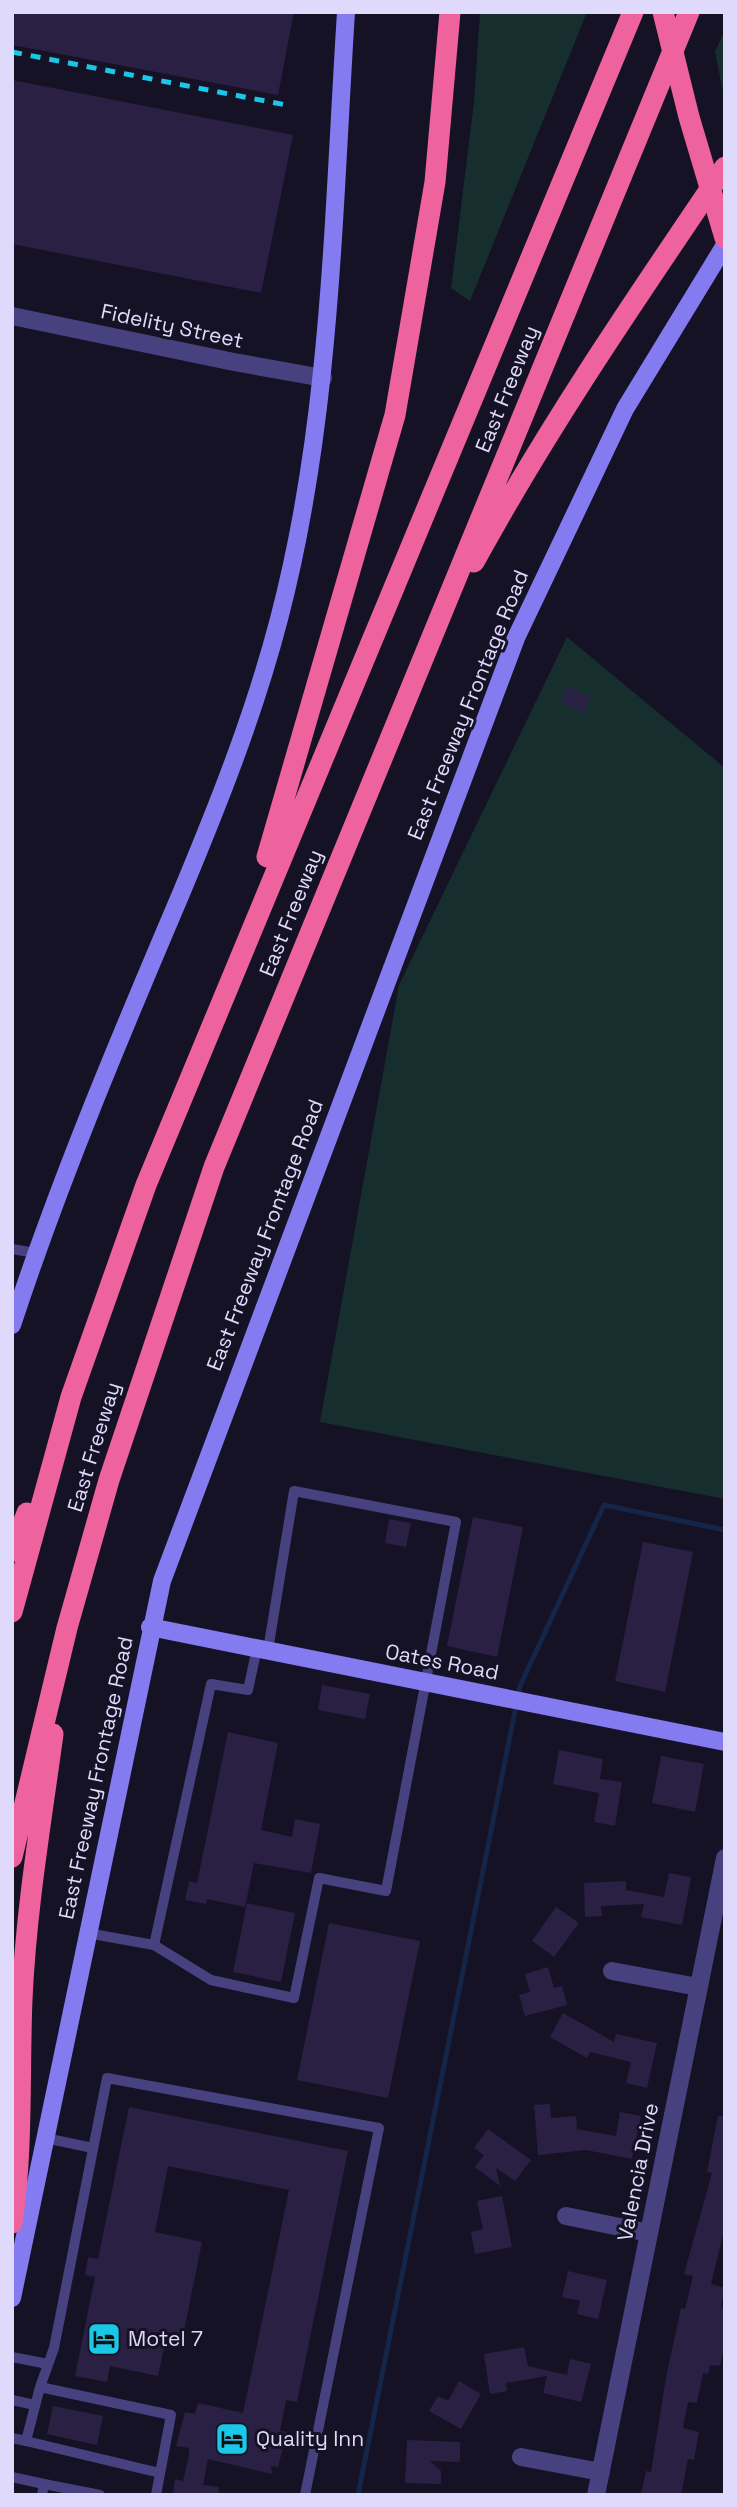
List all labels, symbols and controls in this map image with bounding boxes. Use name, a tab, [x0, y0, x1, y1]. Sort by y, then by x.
street label: Fidelity Street	[98, 297, 246, 354]
street label: East Freeway	[469, 321, 544, 456]
street label: East Freeway Frontage Road	[401, 566, 534, 844]
street label: East Freeway	[253, 845, 328, 980]
street label: East Freeway Frontage Road	[200, 1095, 329, 1374]
street label: East Freeway	[61, 1379, 126, 1515]
street label: East Freeway Frontage Road	[52, 1634, 139, 1922]
street label: Oates Road	[383, 1637, 501, 1686]
street label: Valencia Drive	[611, 2100, 664, 2243]
hotel icon: Motel 7	[85, 2320, 123, 2358]
place label: Motel 7	[128, 2325, 203, 2352]
hotel icon: Quality Inn	[213, 2420, 251, 2458]
place label: Quality Inn	[256, 2425, 364, 2452]

